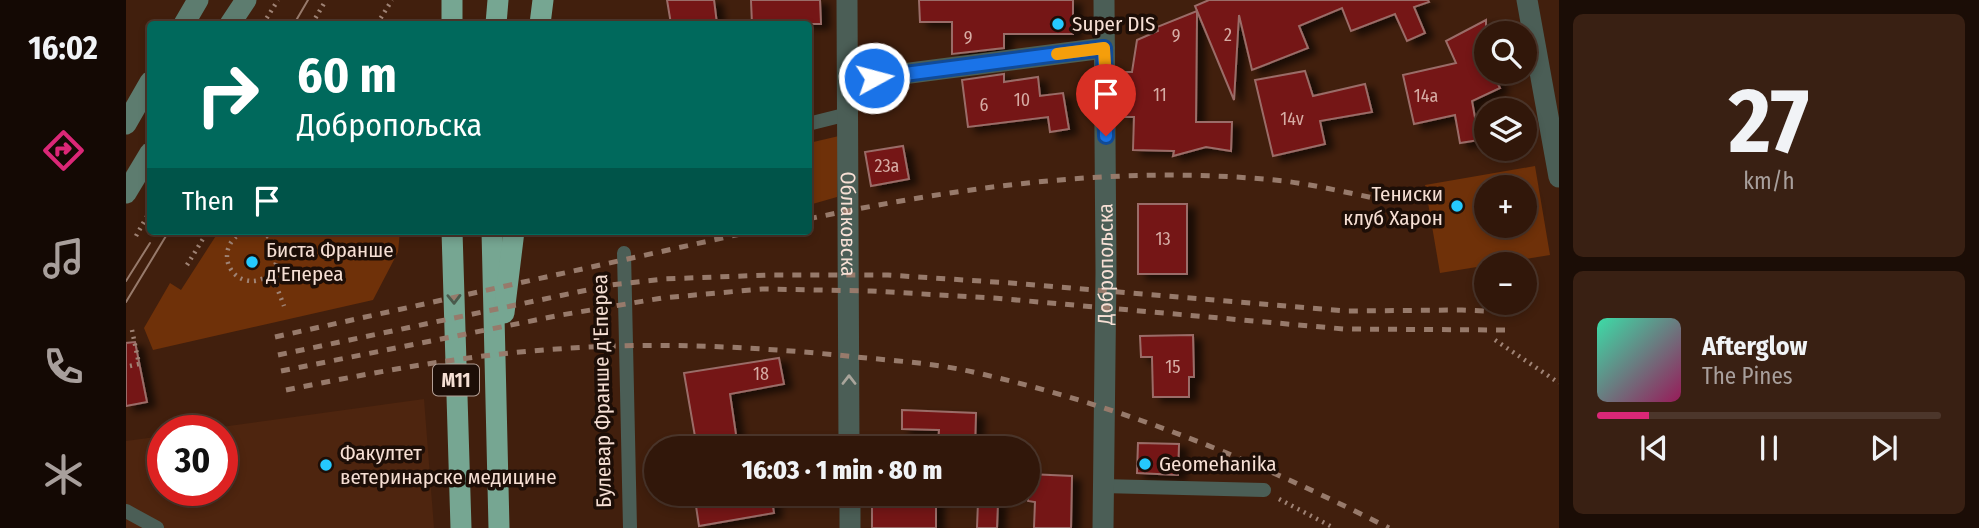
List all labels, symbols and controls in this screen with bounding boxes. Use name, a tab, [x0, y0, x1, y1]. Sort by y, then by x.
place label: Super DIS	[1072, 11, 1155, 37]
marker: Super DIS	[1050, 16, 1066, 32]
map controls	[1474, 21, 1537, 315]
button: search	[1474, 21, 1537, 84]
house number: 2	[1224, 24, 1232, 46]
house number: 9	[1172, 25, 1180, 47]
house number: 9	[964, 27, 972, 49]
text: 16:02	[28, 29, 98, 67]
position arrow	[837, 41, 911, 115]
text: 60 m	[297, 46, 397, 105]
icon: right	[182, 49, 273, 140]
pin	[1076, 64, 1136, 136]
text: 27	[1729, 67, 1809, 176]
icon: arrive	[1087, 75, 1125, 113]
house number: 11	[1153, 84, 1167, 106]
house number: 14a	[1414, 85, 1438, 107]
house number: 10	[1014, 89, 1030, 111]
house number: 6	[980, 94, 989, 116]
button: layers	[1474, 98, 1537, 161]
text: Добропољска	[297, 106, 482, 144]
house number: 14v	[1280, 108, 1304, 130]
icon: directions	[39, 126, 88, 175]
house number: 23a	[875, 155, 900, 177]
text: km/h	[1743, 167, 1795, 195]
street label: Облаковска	[835, 171, 861, 277]
button: +	[1474, 175, 1537, 238]
place label: Тениски клуб Харон	[1343, 181, 1443, 231]
icon: arrive	[248, 182, 286, 220]
text: Then	[182, 186, 234, 217]
marker: Тениски клуб Харон	[1449, 198, 1465, 214]
street label: Добропољска	[1092, 203, 1119, 326]
house number: 13	[1155, 228, 1171, 250]
icon: music	[39, 234, 88, 283]
place label: Биста Франше д'Епереа	[266, 237, 394, 287]
button: −	[1474, 252, 1537, 315]
marker: Биста Франше д'Епереа	[244, 254, 260, 270]
street label: Булевар Франше д'Епереа	[587, 274, 617, 508]
one-way arrow	[446, 294, 462, 305]
text: Afterglow	[1702, 331, 1807, 362]
icon: phone	[39, 342, 88, 391]
house number: 15	[1165, 356, 1181, 378]
text: The Pines	[1702, 362, 1793, 390]
house number: 18	[753, 363, 769, 385]
road number: M11	[433, 364, 479, 396]
one-way arrow	[841, 374, 857, 385]
speed limit sign: 30	[147, 415, 238, 506]
icon: previous	[1635, 429, 1673, 467]
icon: pause	[1750, 429, 1788, 467]
icon: next	[1865, 429, 1903, 467]
place label: Факултет ветеринарске медицине	[340, 440, 557, 490]
icon: climate	[39, 450, 88, 499]
place label: Geomehanika	[1159, 451, 1276, 477]
text: 16:03 · 1 min · 80 m	[742, 455, 942, 486]
marker: Geomehanika	[1137, 456, 1153, 472]
marker: Факултет ветеринарске медицине	[318, 457, 334, 473]

